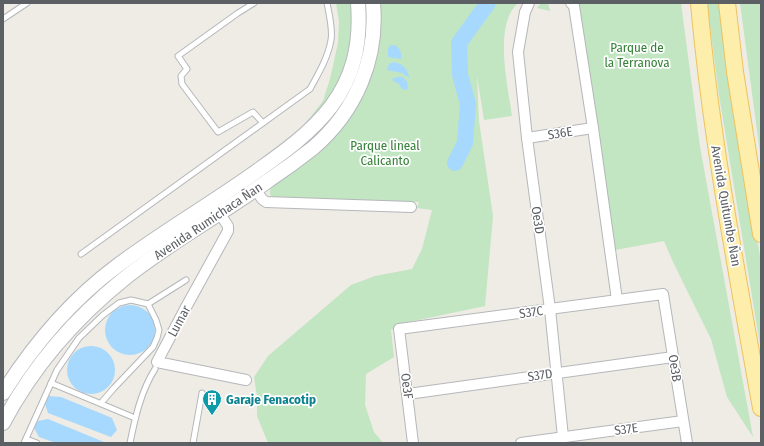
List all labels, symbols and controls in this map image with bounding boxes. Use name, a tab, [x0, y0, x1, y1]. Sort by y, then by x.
park label: Parque de la Terranova	[604, 40, 670, 70]
street label: S36E	[547, 124, 573, 142]
park label: Parque lineal Calicanto	[350, 138, 420, 168]
street label: Avenida Quitumbe Ñan	[708, 144, 744, 268]
street label: Avenida Rumichaca Ñan	[151, 179, 265, 263]
street label: Oe3D	[529, 205, 547, 235]
street label: Lumar	[165, 302, 194, 339]
street label: S37C	[518, 303, 544, 321]
street label: Oe3B	[665, 353, 685, 383]
street label: S37D	[527, 366, 553, 384]
street label: Oe3F	[398, 372, 416, 400]
building icon: Garaje Fenacotip	[201, 388, 223, 416]
place label: Garaje Fenacotip	[226, 392, 316, 407]
street label: S37E	[613, 420, 639, 438]

